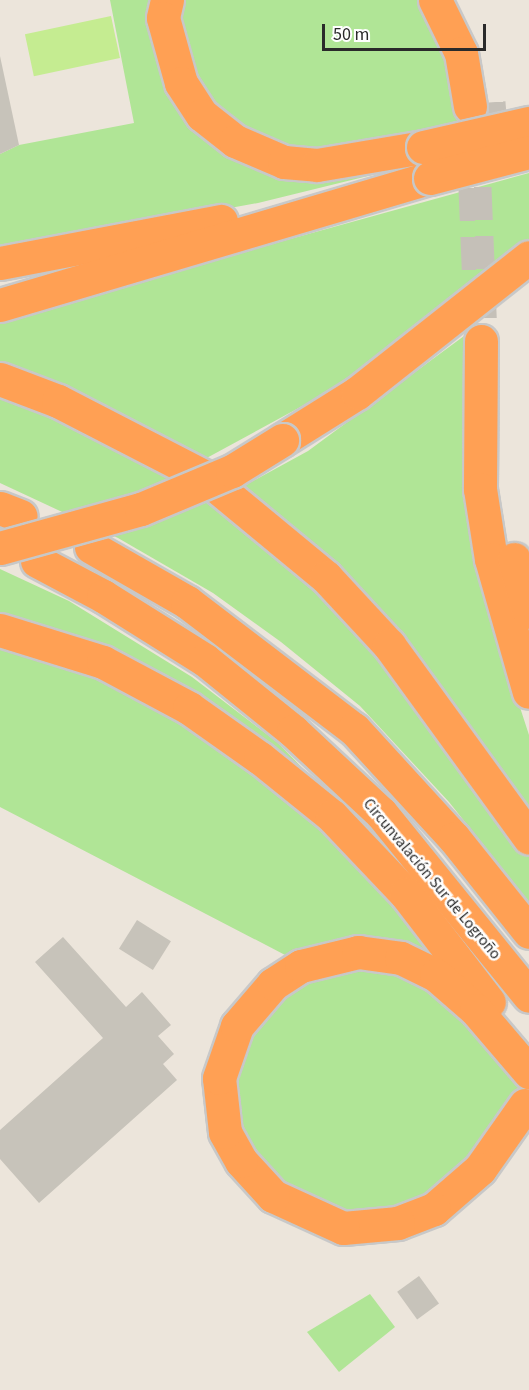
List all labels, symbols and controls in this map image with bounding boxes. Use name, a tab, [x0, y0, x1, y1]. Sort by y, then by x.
scale bar	[325, 12, 488, 50]
text: 50 m	[333, 22, 369, 47]
street label: Circunvalación Sur de Logroño	[359, 795, 505, 963]

